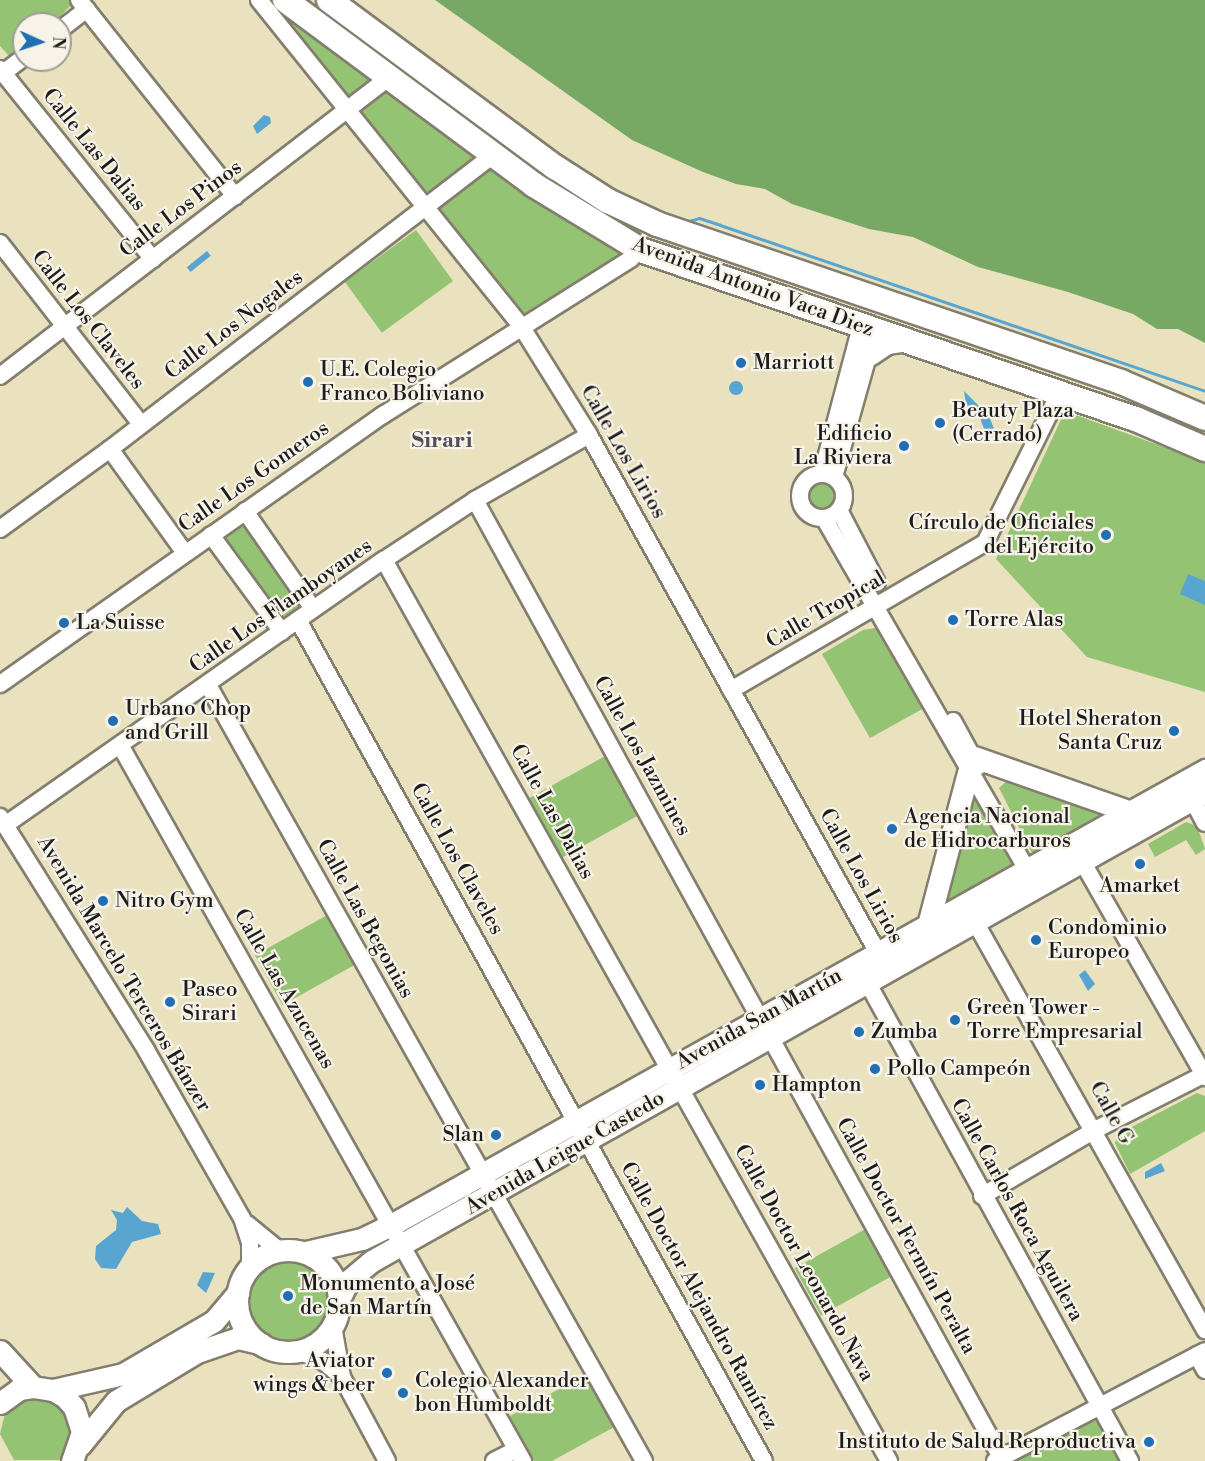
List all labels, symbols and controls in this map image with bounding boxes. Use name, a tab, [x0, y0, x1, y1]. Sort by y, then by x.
north arrow	[12, 12, 72, 72]
text: N	[48, 36, 68, 50]
street label: Calle Las Dalias	[37, 84, 151, 216]
street label: Calle Los Pinos	[115, 155, 247, 263]
street label: Avenida Antonio Vaca Diez	[629, 232, 877, 342]
street label: Calle Los Claveles	[26, 245, 150, 395]
street label: Calle Los Nogales	[160, 265, 308, 385]
place label: Marriott	[753, 350, 835, 376]
marker: Marriott	[734, 356, 748, 370]
place label: U.E. Colegio Franco Boliviano	[320, 357, 484, 407]
marker: U.E. Colegio Franco Boliviano	[301, 375, 315, 389]
street label: Calle Los Lirios	[575, 381, 671, 523]
place label: Beauty Plaza (Cerrado)	[952, 398, 1074, 448]
street label: Calle Los Gomeros	[174, 416, 334, 538]
marker: Beauty Plaza (Cerrado)	[933, 416, 947, 430]
place label: Edificio La Riviera	[794, 421, 892, 471]
district label: Sirari	[412, 428, 472, 454]
marker: Edificio La Riviera	[897, 439, 911, 453]
place label: Círculo de Oficiales del Ejército	[909, 510, 1094, 560]
marker: Círculo de Oficiales del Ejército	[1099, 528, 1113, 542]
street label: Calle Los Flamboyanes	[185, 533, 377, 679]
street label: Calle Tropical	[762, 566, 890, 654]
place label: Torre Alas	[965, 607, 1063, 633]
place label: La Suisse	[76, 610, 165, 636]
marker: Torre Alas	[946, 613, 960, 627]
marker: La Suisse	[57, 616, 71, 630]
street label: Calle Los Jazmines	[588, 672, 696, 840]
place label: Urbano Chop and Grill	[125, 696, 251, 746]
place label: Hotel Sheraton Santa Cruz	[1019, 706, 1162, 756]
marker: Urbano Chop and Grill	[106, 714, 120, 728]
marker: Hotel Sheraton Santa Cruz	[1167, 724, 1181, 738]
street label: Calle Las Dalias	[505, 740, 599, 884]
street label: Calle Los Claveles	[405, 779, 509, 939]
street label: Calle Los Lirios	[814, 804, 908, 948]
place label: Agencia Nacional de Hidrocarburos	[904, 804, 1071, 854]
marker: Agencia Nacional de Hidrocarburos	[885, 822, 899, 836]
street label: Avenida Marcelo Terceros Bánzer	[31, 832, 217, 1116]
street label: Calle Las Begonias	[311, 835, 419, 1003]
marker: Amarket	[1133, 857, 1147, 871]
place label: Amarket	[1099, 873, 1181, 899]
place label: Nitro Gym	[115, 888, 214, 914]
marker: Nitro Gym	[96, 894, 110, 908]
street label: Calle Las Azucenas	[228, 905, 340, 1073]
place label: Condominio Europeo	[1048, 915, 1167, 965]
marker: Condominio Europeo	[1029, 933, 1043, 947]
street label: Avenida San Martín	[672, 963, 846, 1075]
place label: Paseo Sirari	[182, 977, 238, 1027]
marker: Paseo Sirari	[163, 995, 177, 1009]
place label: Green Tower - Torre Empresarial	[967, 995, 1143, 1045]
marker: Green Tower - Torre Empresarial	[948, 1013, 962, 1027]
place label: Zumba	[871, 1019, 938, 1045]
marker: Zumba	[852, 1025, 866, 1039]
place label: Pollo Campeón	[887, 1056, 1031, 1082]
marker: Pollo Campeón	[868, 1062, 882, 1076]
place label: Hampton	[772, 1072, 861, 1098]
street label: Calle G	[1084, 1077, 1138, 1149]
marker: Hampton	[753, 1078, 767, 1092]
street label: Avenida Leigue Castedo	[461, 1086, 669, 1220]
street label: Calle Carlos Roca Aguilera	[945, 1094, 1089, 1326]
street label: Calle Doctor Fermín Peralta	[830, 1114, 982, 1358]
place label: Slan	[443, 1122, 484, 1148]
marker: Slan	[489, 1128, 503, 1142]
street label: Calle Doctor Leonardo Nava	[728, 1140, 880, 1386]
street label: Calle Doctor Alejandro Ramírez	[615, 1158, 783, 1434]
place label: Monumento a José de San Martín	[300, 1271, 475, 1321]
marker: Monumento a José de San Martín	[281, 1289, 295, 1303]
place label: Aviator wings & beer	[253, 1348, 375, 1398]
marker: Aviator wings & beer	[380, 1366, 394, 1380]
place label: Colegio Alexander bon Humboldt	[415, 1368, 589, 1418]
marker: Colegio Alexander bon Humboldt	[396, 1386, 410, 1400]
place label: Instituto de Salud Reproductiva	[838, 1429, 1136, 1455]
marker: Instituto de Salud Reproductiva	[1140, 1433, 1158, 1451]

